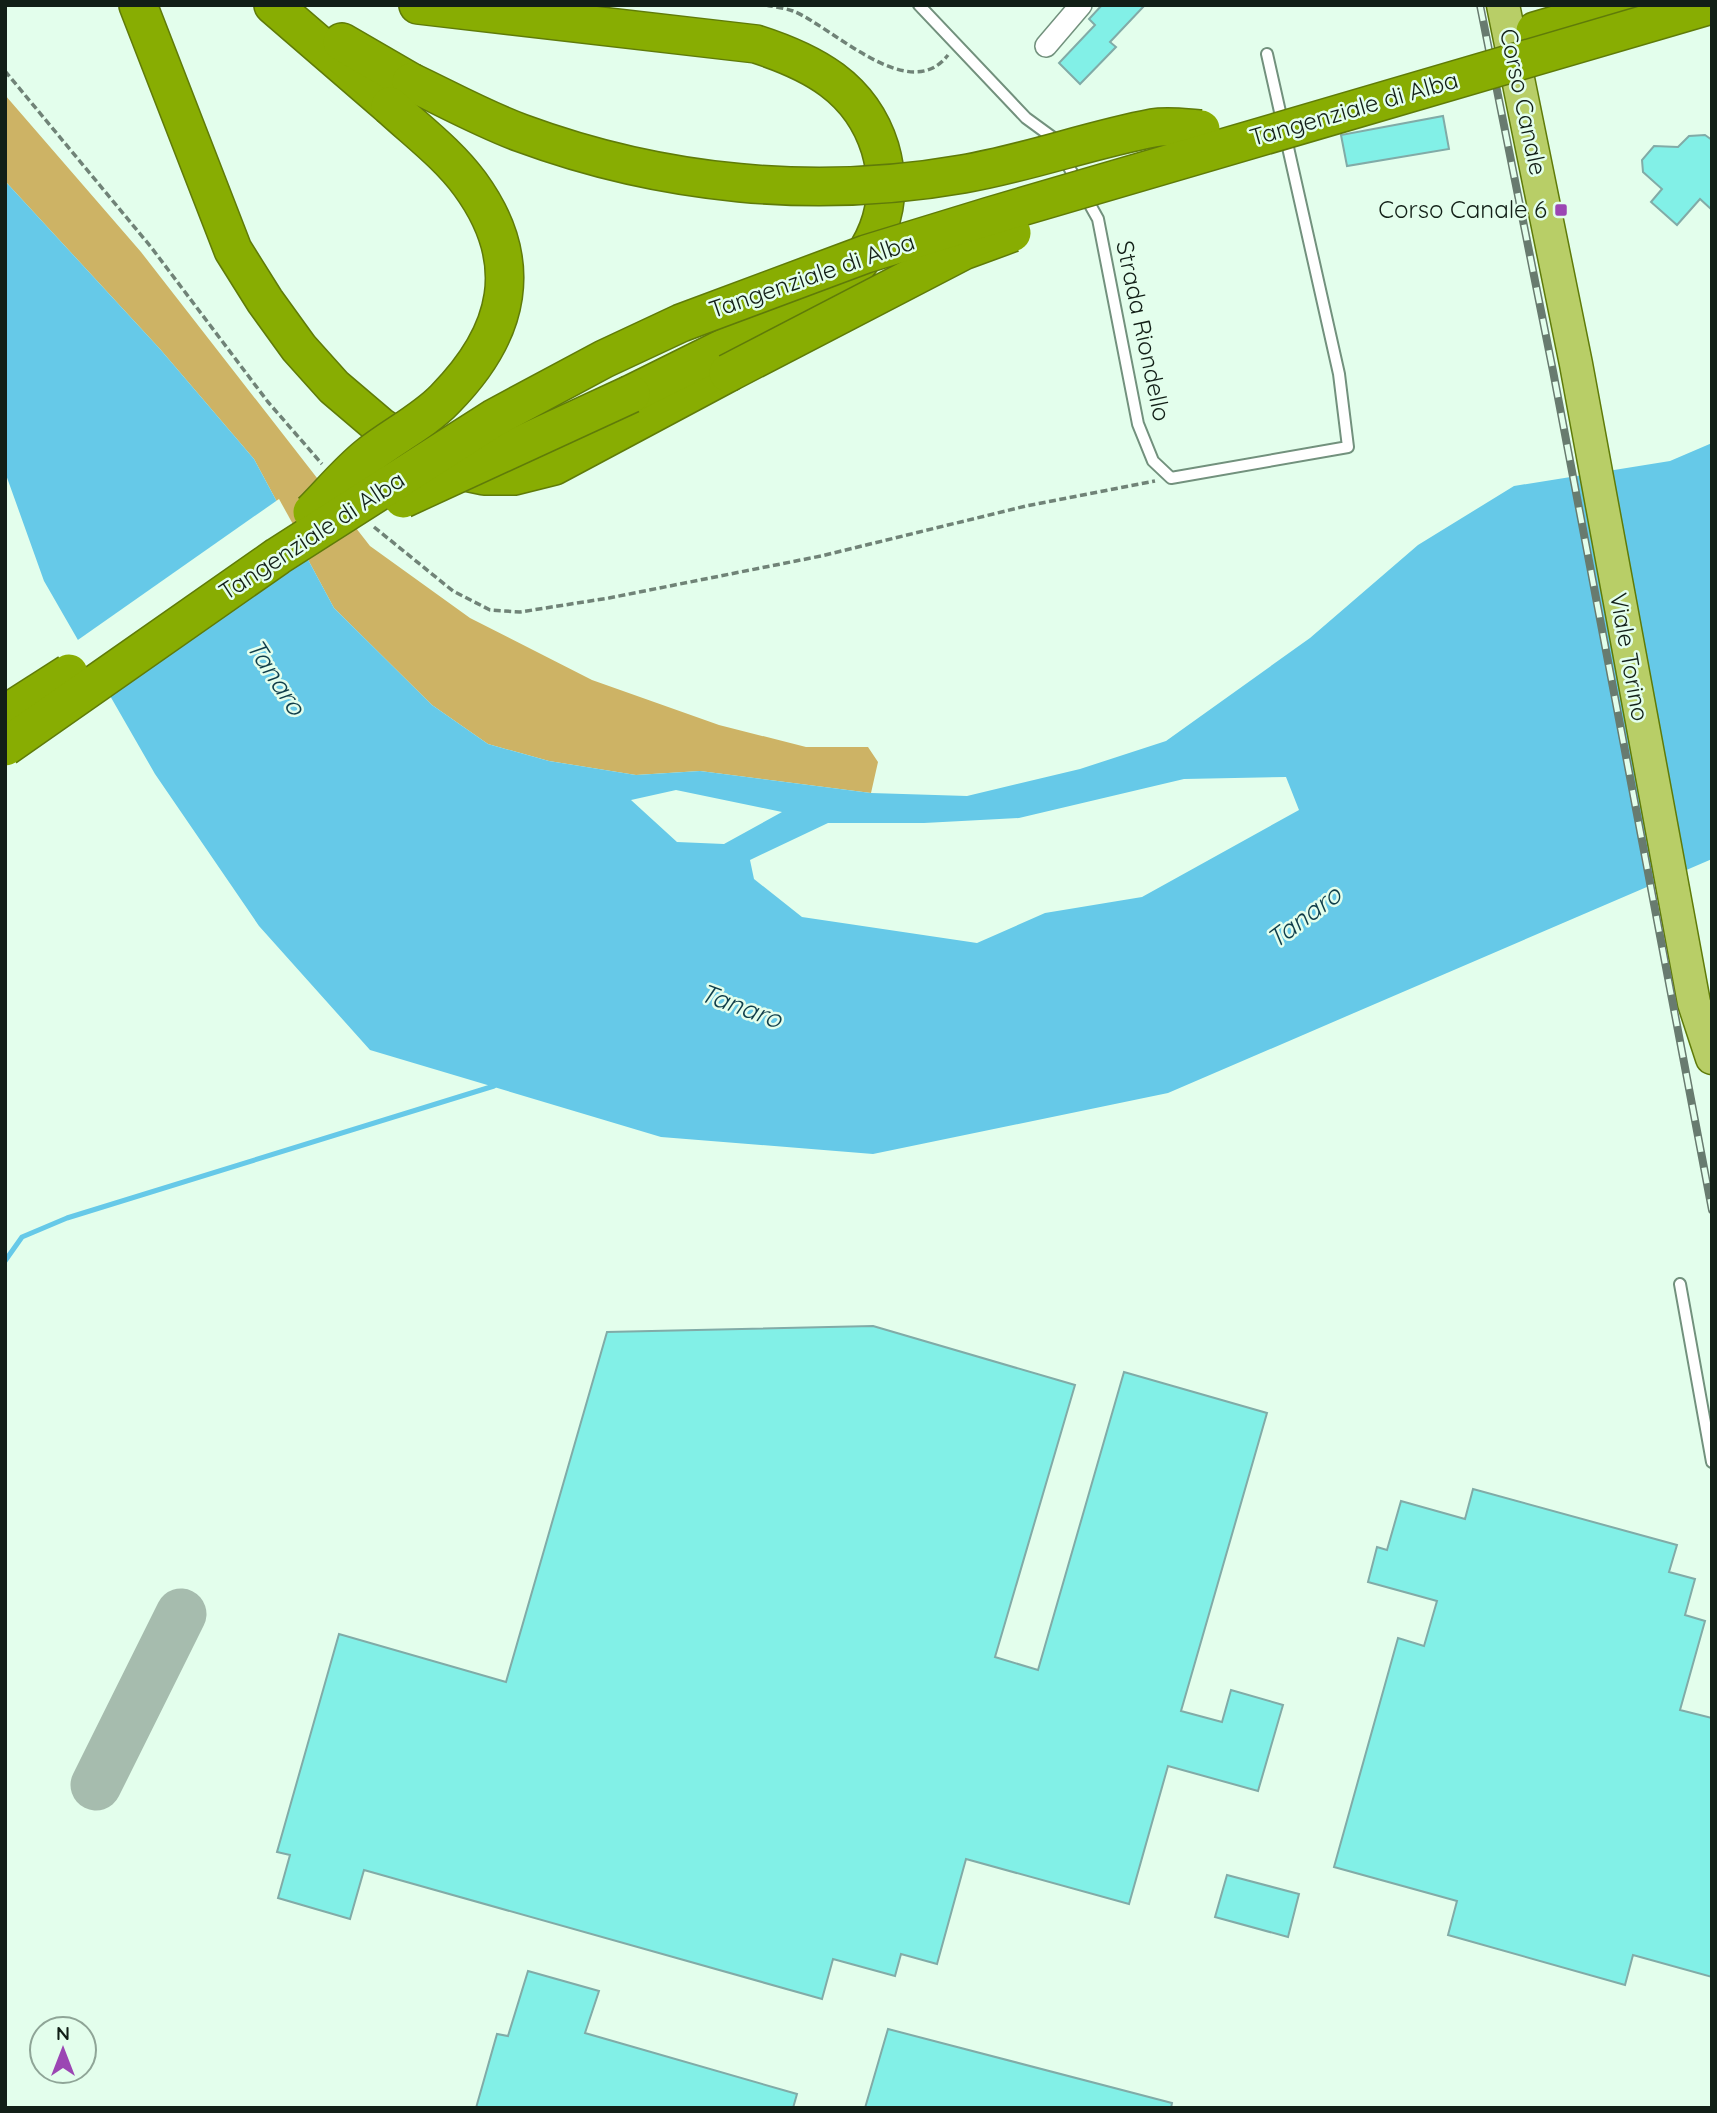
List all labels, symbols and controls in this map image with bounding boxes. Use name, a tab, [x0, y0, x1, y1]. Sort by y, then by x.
street label: Corso Canale	[1494, 26, 1554, 178]
street label: Tangenziale di Alba	[1246, 64, 1461, 152]
place label: Corso Canale 6	[1378, 194, 1547, 224]
marker: Corso Canale 6	[1553, 202, 1569, 218]
street label: Tangenziale di Alba	[705, 226, 918, 324]
street label: Strada Riondello	[1110, 238, 1178, 424]
street label: Tangenziale di Alba	[213, 464, 410, 606]
street label: Viale Torino	[1604, 590, 1656, 723]
water label: Tanaro	[239, 632, 314, 722]
water label: Tanaro	[1260, 877, 1349, 955]
water label: Tanaro	[696, 976, 788, 1036]
north arrow	[28, 2015, 98, 2085]
text: N	[56, 2021, 70, 2045]

